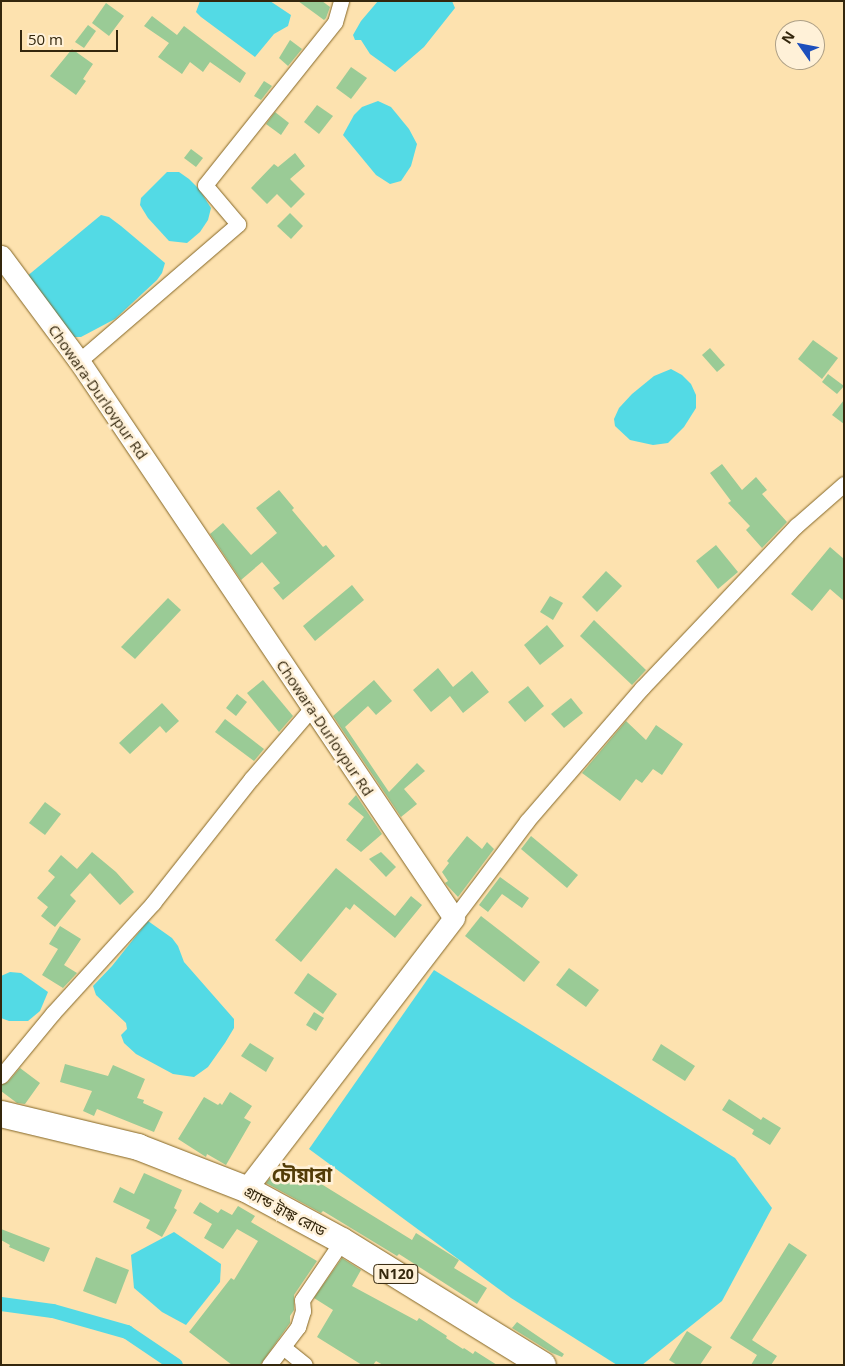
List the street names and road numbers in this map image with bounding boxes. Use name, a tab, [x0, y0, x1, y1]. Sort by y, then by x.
street label: Chowara-Durlovpur Rd	[45, 321, 151, 463]
street label: Chowara-Durlovpur Rd	[273, 657, 377, 799]
street label: গ্র্যান্ড ট্রাঙ্ক রোড	[241, 1182, 329, 1240]
road number: N120	[372, 1262, 420, 1286]

